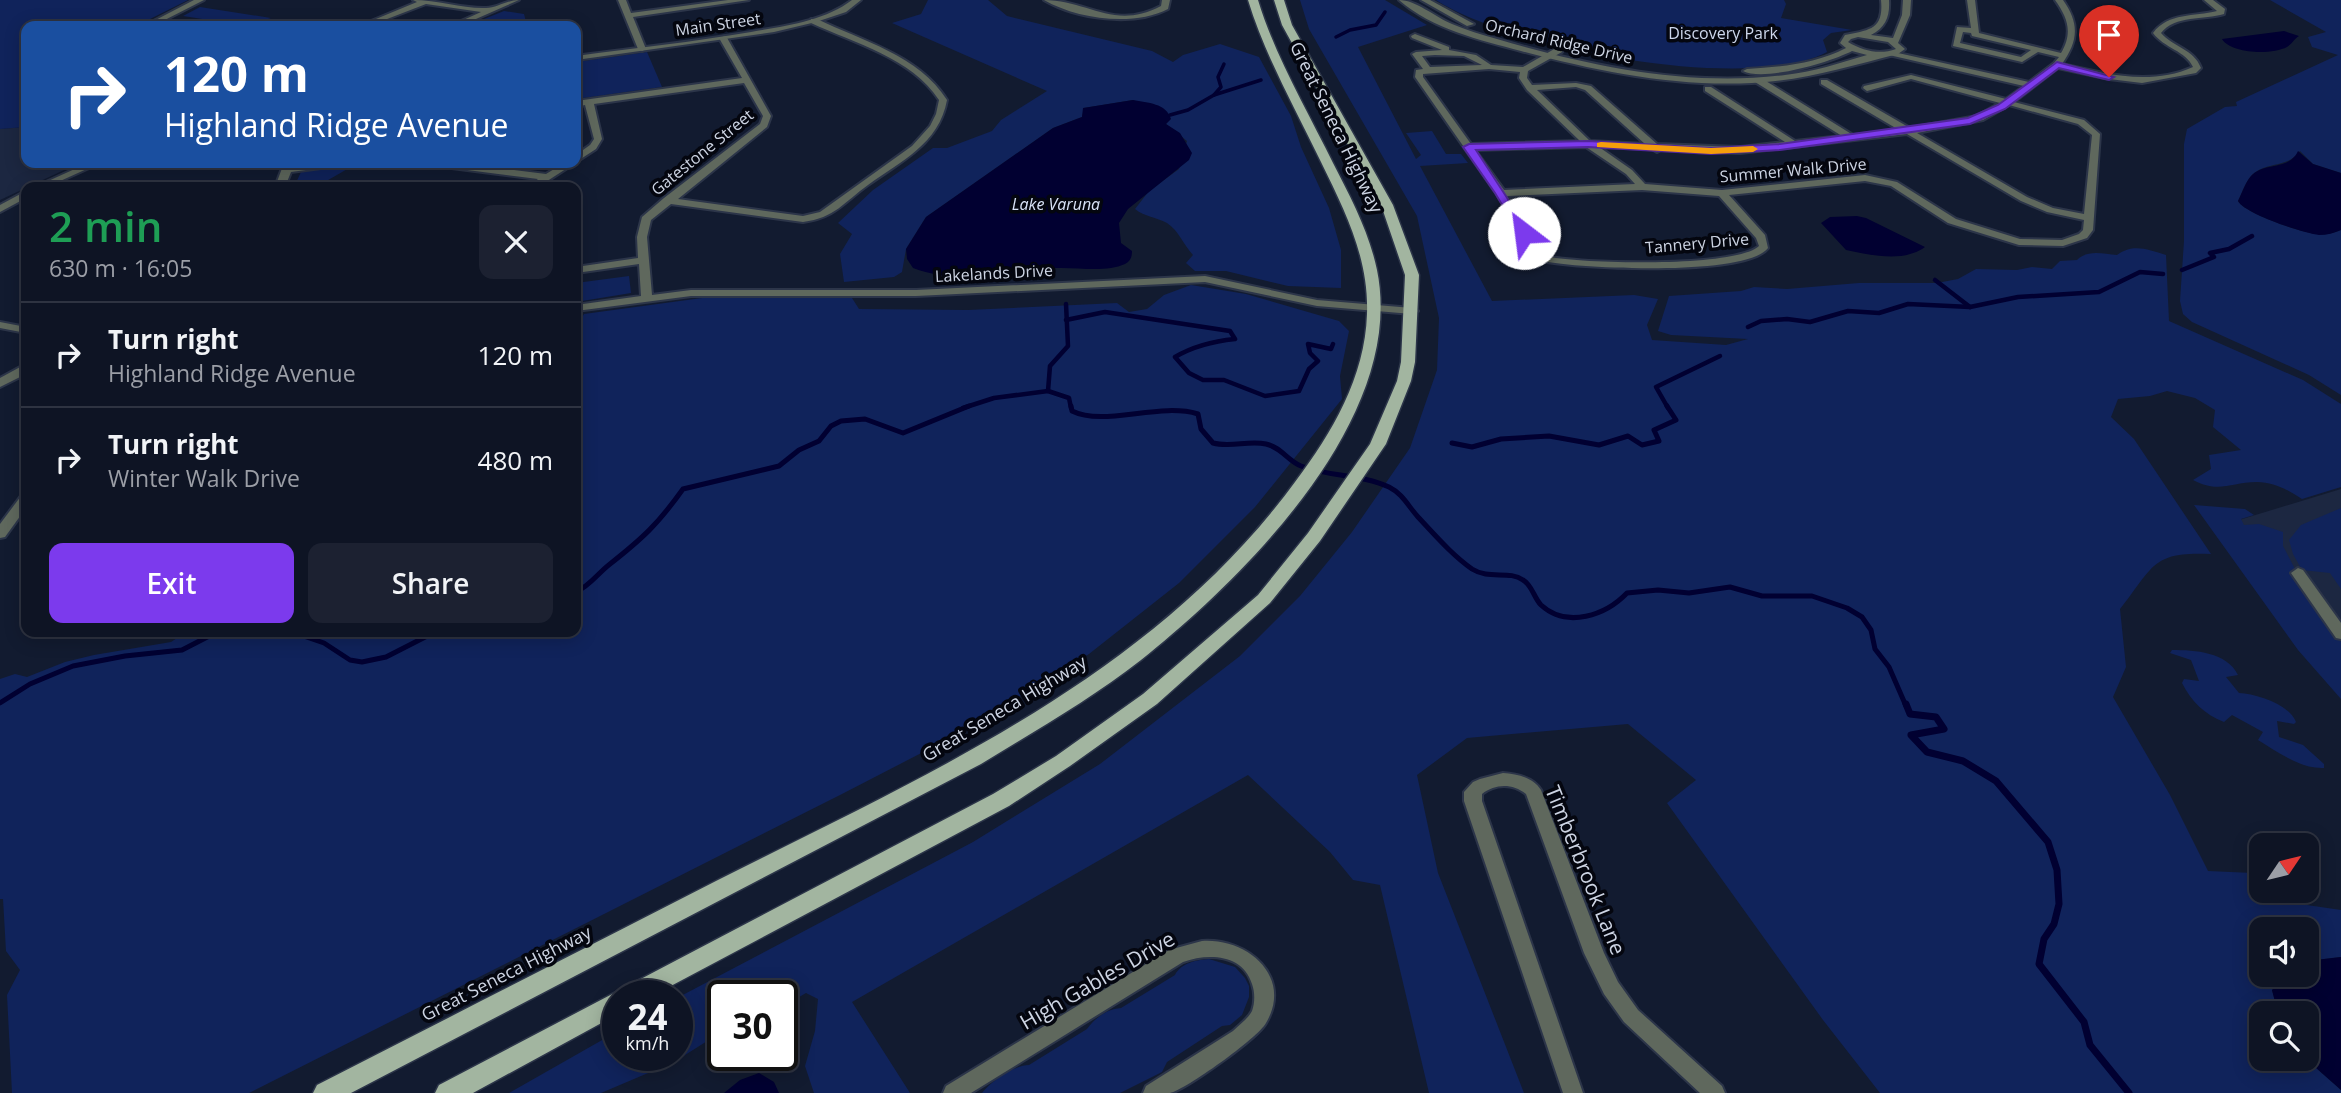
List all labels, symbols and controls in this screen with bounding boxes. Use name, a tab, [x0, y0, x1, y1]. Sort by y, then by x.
pin	[2079, 5, 2139, 77]
street label: Main Street	[674, 7, 762, 41]
street label: Orchard Ridge Drive	[1483, 13, 1635, 69]
icon: arrive	[2090, 16, 2128, 54]
park label: Discovery Park	[1668, 22, 1778, 44]
street label: Great Seneca Highway	[1285, 37, 1389, 217]
text: 120 m	[164, 40, 309, 106]
icon: right	[49, 49, 140, 140]
text: Highland Ridge Avenue	[164, 103, 509, 146]
street label: Gatestone Street	[646, 104, 758, 200]
street label: Summer Walk Drive	[1719, 153, 1867, 187]
water label: Lake Varuna	[1012, 193, 1100, 215]
position arrow	[1487, 196, 1561, 270]
text: 2 min	[49, 197, 162, 254]
button: close	[479, 205, 553, 279]
street label: Tannery Drive	[1644, 228, 1750, 258]
text: 630 m · 16:05	[49, 252, 192, 284]
street label: Lakelands Drive	[934, 259, 1054, 287]
text: Turn right	[108, 321, 239, 357]
icon: right	[49, 336, 87, 374]
text: 120 m	[478, 337, 553, 373]
text: Highland Ridge Avenue	[108, 357, 356, 389]
text: Turn right	[108, 426, 239, 462]
icon: right	[49, 441, 87, 479]
text: 480 m	[478, 442, 553, 478]
text: Winter Walk Drive	[108, 462, 300, 494]
button: Exit	[49, 543, 294, 623]
button: Share	[308, 543, 553, 623]
street label: Great Seneca Highway	[917, 649, 1091, 767]
street label: Timberbrook Lane	[1539, 781, 1633, 959]
north arrow	[2249, 833, 2319, 903]
map controls	[2249, 833, 2319, 1071]
button: sound	[2249, 917, 2319, 987]
street label: Great Seneca Highway	[417, 919, 596, 1026]
street label: High Gables Drive	[1015, 924, 1179, 1036]
speed limit sign: 30	[707, 980, 798, 1071]
text: 24	[627, 993, 668, 1040]
button: search	[2249, 1001, 2319, 1071]
text: km/h	[626, 1031, 669, 1055]

